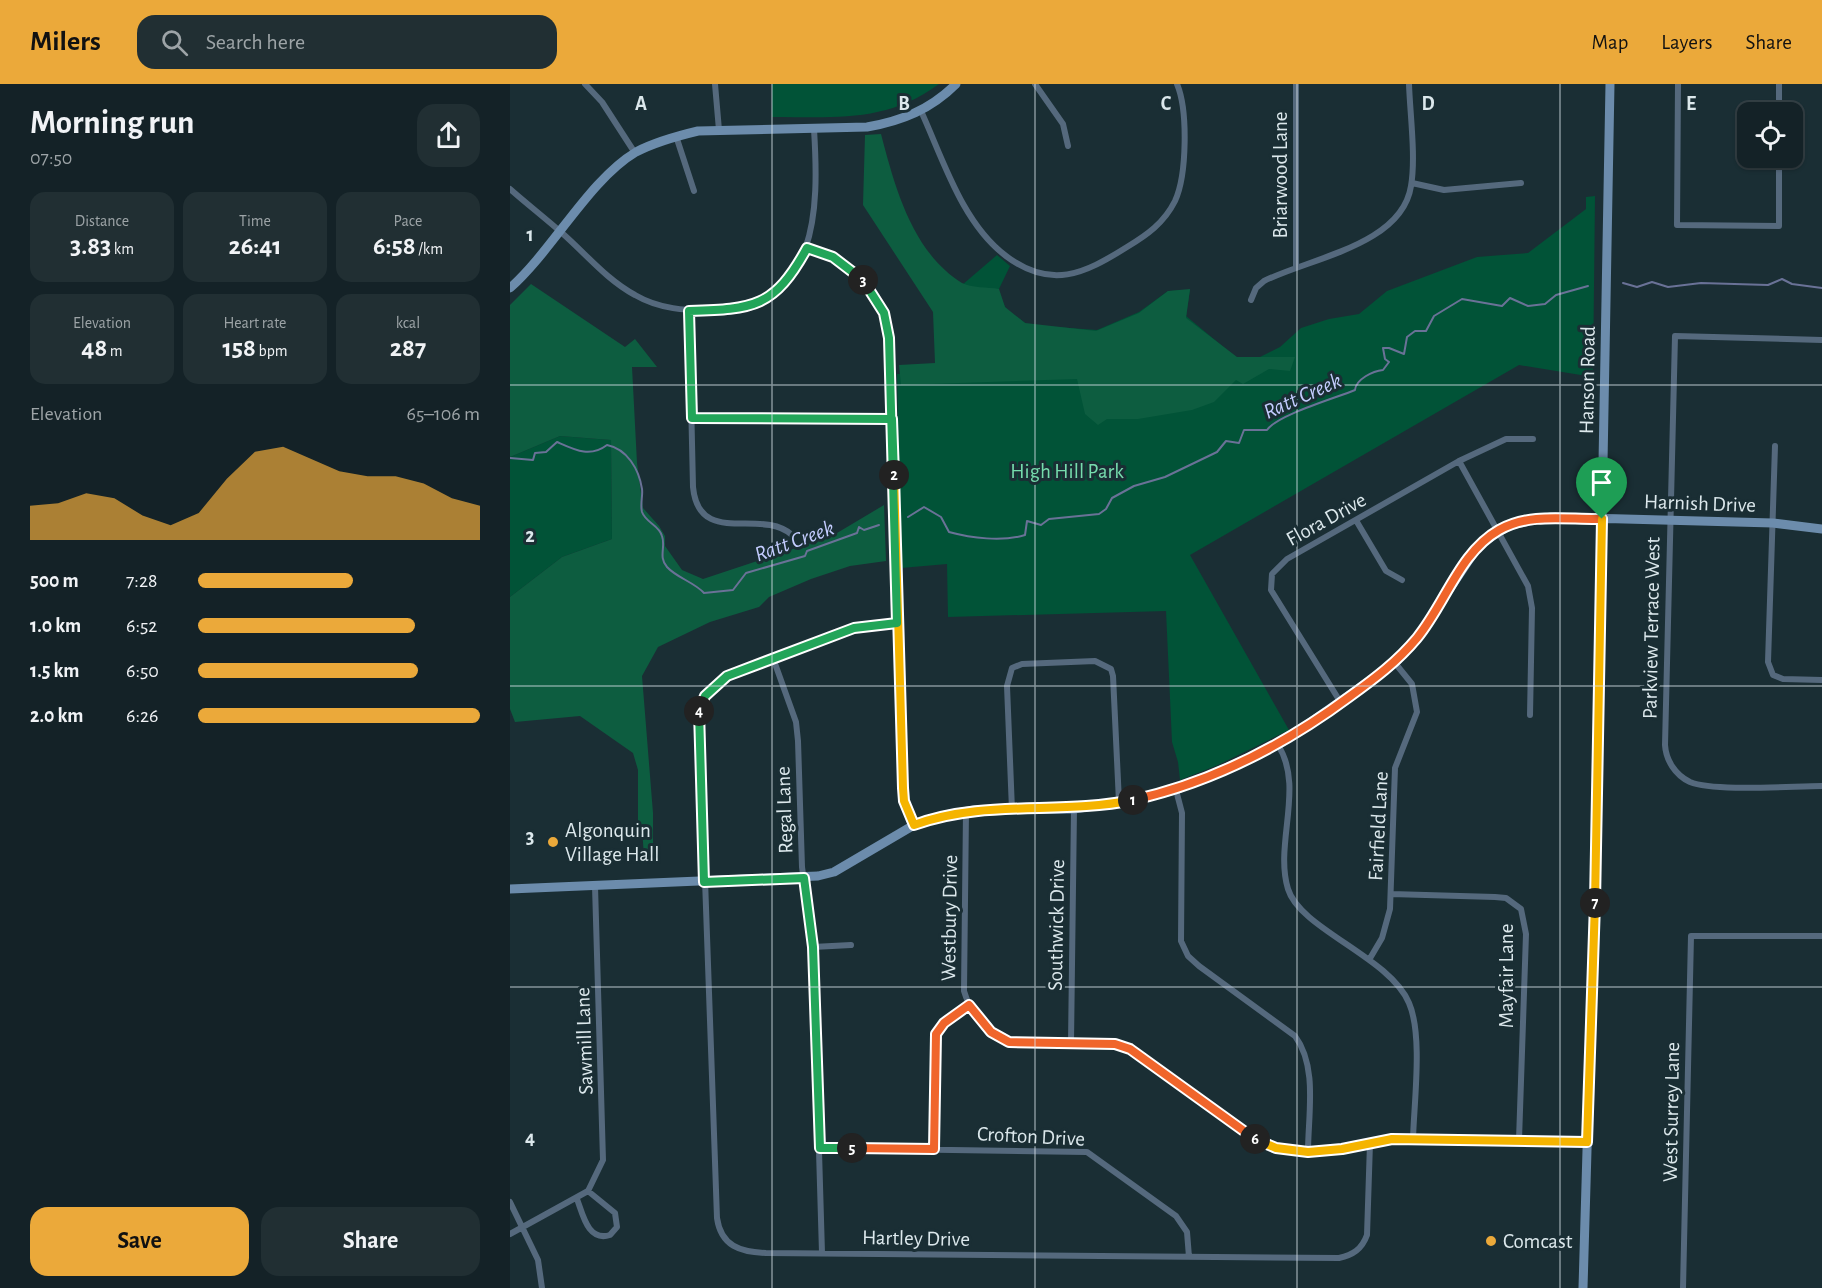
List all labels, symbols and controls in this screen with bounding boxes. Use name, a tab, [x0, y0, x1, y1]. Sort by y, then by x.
search box	[137, 15, 557, 69]
icon: search	[158, 26, 191, 59]
text: Milers	[30, 28, 101, 56]
text: Search here	[206, 31, 305, 53]
text: Map	[1592, 32, 1628, 53]
text: Layers	[1661, 32, 1712, 53]
text: Share	[1745, 32, 1792, 53]
text: A	[635, 94, 647, 114]
text: B	[898, 94, 910, 114]
text: C	[1161, 94, 1172, 114]
text: D	[1421, 94, 1435, 114]
text: E	[1686, 94, 1696, 114]
map controls	[1737, 102, 1803, 168]
button: locate	[1737, 102, 1803, 168]
button: share	[417, 104, 480, 167]
text: Morning run	[30, 107, 194, 140]
street label: Briarwood Lane	[1270, 111, 1291, 239]
text: 07:50	[30, 148, 72, 168]
text: Distance	[75, 213, 129, 229]
text: Time	[239, 213, 271, 229]
text: Pace	[394, 213, 422, 229]
text: 1	[526, 225, 534, 245]
text: 3.83	[70, 233, 111, 259]
text: 26:41	[228, 233, 282, 259]
text: 6:58	[373, 233, 416, 259]
text: km	[111, 241, 134, 257]
text: /km	[416, 241, 443, 257]
pin: 3	[848, 265, 878, 295]
text: 3	[860, 272, 866, 288]
text: Elevation	[73, 315, 131, 331]
text: Heart rate	[224, 315, 286, 331]
text: kcal	[396, 315, 420, 331]
street label: Hanson Road	[1576, 326, 1599, 434]
text: 48	[81, 335, 107, 361]
text: 158	[222, 335, 256, 361]
text: 287	[390, 335, 426, 361]
text: m	[107, 343, 123, 359]
text: bpm	[256, 343, 288, 359]
water label: Ratt Creek	[1260, 369, 1345, 423]
text: Elevation	[30, 404, 102, 424]
text: 65–106 m	[407, 404, 480, 424]
pin	[1576, 457, 1627, 519]
pin: 2	[879, 460, 909, 490]
park label: High Hill Park	[1010, 461, 1124, 482]
icon: arrive	[1585, 466, 1618, 499]
text: 2	[890, 467, 898, 483]
street label: Flora Drive	[1283, 489, 1370, 550]
street label: Harnish Drive	[1644, 491, 1756, 516]
water label: Ratt Creek	[752, 516, 837, 565]
text: 2	[525, 526, 535, 546]
street label: Parkview Terrace West	[1639, 536, 1664, 719]
text: 500 m	[30, 571, 79, 591]
text: 7:28	[126, 571, 158, 591]
text: 1.0 km	[30, 616, 81, 636]
text: 6:52	[126, 616, 157, 636]
text: 1.5 km	[30, 661, 79, 681]
text: 6:50	[126, 661, 159, 681]
pin: 4	[684, 696, 714, 726]
text: 4	[695, 703, 703, 719]
text: 2.0 km	[30, 706, 83, 726]
text: 6:26	[126, 706, 158, 726]
street label: Regal Lane	[772, 766, 797, 854]
street label: Fairfield Lane	[1365, 771, 1392, 881]
pin: 1	[1118, 785, 1148, 815]
text: 1	[1130, 792, 1136, 808]
place label: Algonquin Village Hall	[565, 820, 659, 865]
text: 3	[526, 827, 534, 847]
marker: Algonquin Village Hall	[546, 835, 560, 849]
street label: Westbury Drive	[938, 855, 961, 981]
street label: Southwick Drive	[1045, 859, 1068, 991]
pin: 7	[1580, 888, 1610, 918]
text: 7	[1592, 895, 1598, 911]
street label: Mayfair Lane	[1496, 924, 1517, 1028]
street label: Sawmill Lane	[572, 987, 597, 1095]
street label: West Surrey Lane	[1660, 1042, 1683, 1182]
street label: Crofton Drive	[976, 1123, 1086, 1150]
pin: 6	[1240, 1124, 1270, 1154]
text: 4	[525, 1128, 535, 1148]
text: 6	[1251, 1131, 1259, 1147]
pin: 5	[837, 1133, 867, 1163]
text: 5	[849, 1140, 855, 1156]
button: Save	[30, 1207, 249, 1276]
button: Share	[261, 1207, 480, 1276]
street label: Hartley Drive	[862, 1227, 970, 1250]
place label: Comcast	[1503, 1231, 1573, 1252]
marker: Comcast	[1484, 1234, 1498, 1248]

